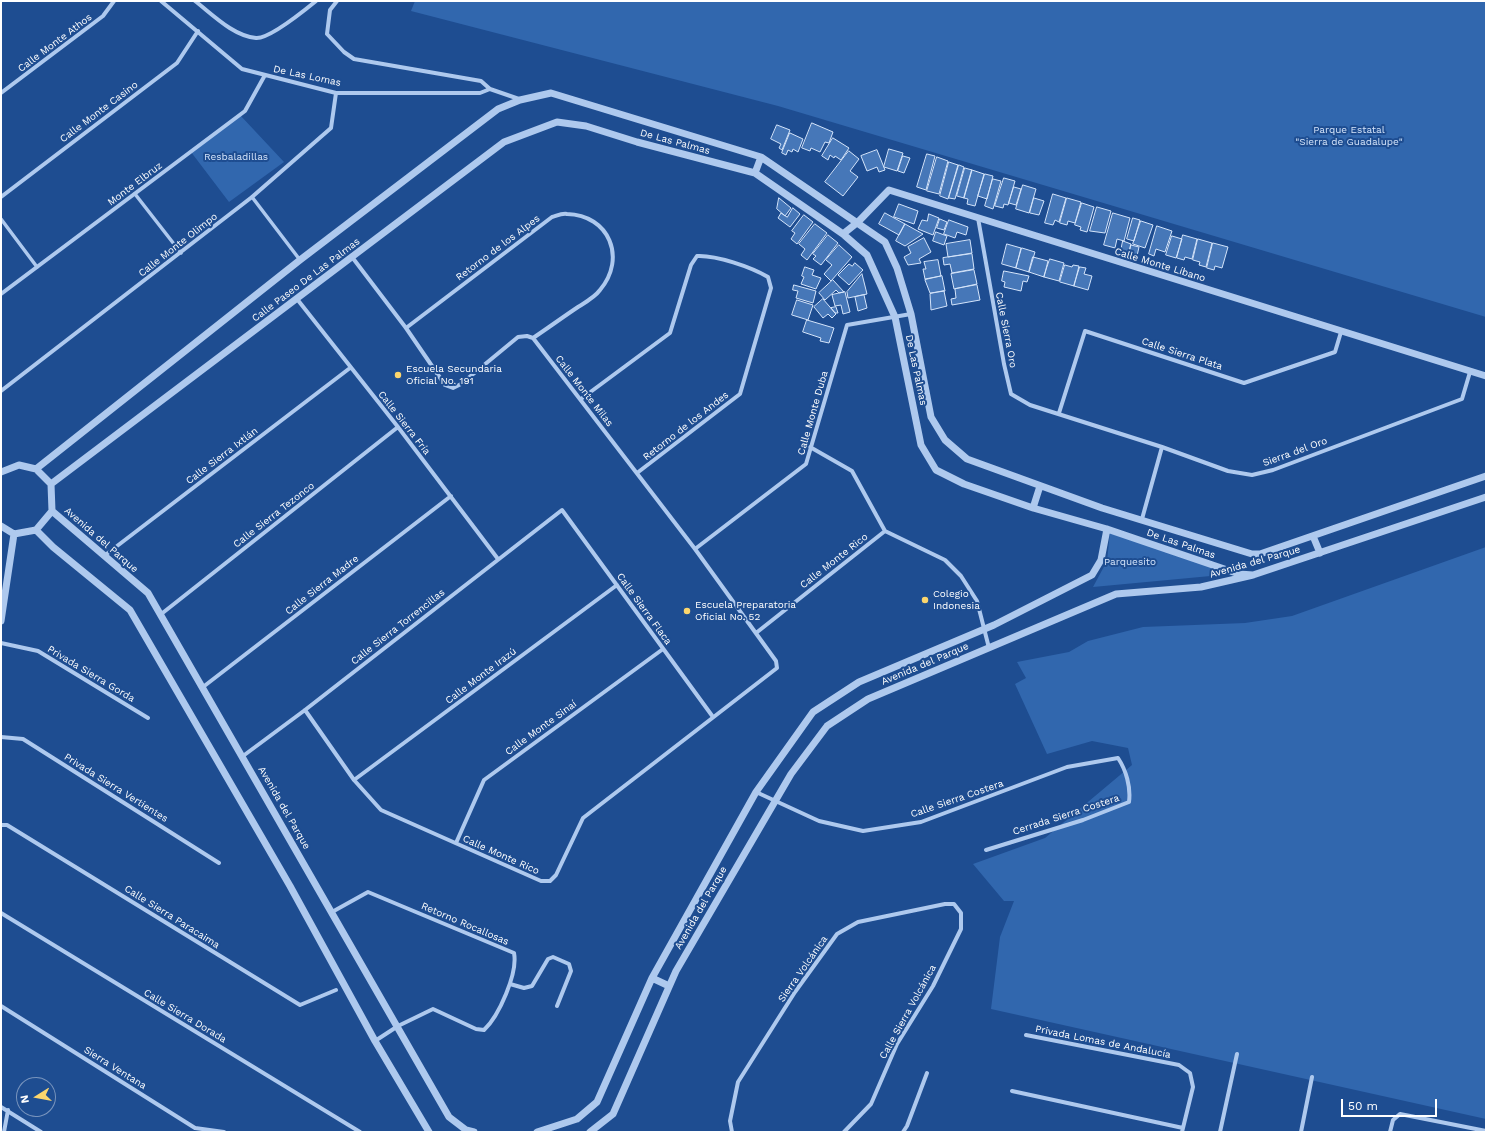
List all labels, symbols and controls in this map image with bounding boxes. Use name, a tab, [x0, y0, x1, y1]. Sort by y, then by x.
street label: Calle Monte Athos	[16, 11, 94, 75]
street label: De Las Lomas	[272, 63, 342, 89]
street label: Calle Monte Casino	[58, 79, 140, 145]
park label: Parque Estatal "Sierra de Guadalupe"	[1295, 124, 1403, 148]
street label: De Las Palmas	[639, 127, 711, 157]
park label: Resbaladillas	[204, 151, 268, 163]
street label: Monte Elbruz	[105, 160, 165, 208]
street label: Calle Monte Olimpo	[136, 210, 220, 280]
street label: Retorno de los Alpes	[454, 212, 542, 284]
street label: Calle Paseo De Las Palmas	[250, 235, 362, 325]
street label: Calle Monte Líbano	[1113, 245, 1207, 285]
street label: Calle Sierra Oro	[993, 291, 1019, 369]
street label: De Las Palmas	[903, 334, 929, 406]
street label: Calle Sierra Plata	[1140, 335, 1224, 373]
street label: Calle Monte Milas	[553, 353, 615, 429]
place label: Escuela Secundaria Oficial No. 191	[406, 363, 502, 386]
street label: Calle Monte Duba	[795, 369, 831, 457]
marker: Escuela Secundaria Oficial No. 191	[393, 370, 403, 380]
street label: Calle Sierra Fría	[375, 389, 433, 457]
street label: Retorno de los Andes	[641, 389, 731, 463]
street label: Calle Sierra Ixtlán	[184, 425, 260, 487]
street label: Sierra del Oro	[1261, 435, 1329, 469]
street label: Calle Sierra Tezonco	[231, 480, 317, 550]
street label: Avenida del Parque	[62, 505, 140, 575]
street label: De Las Palmas	[1145, 527, 1217, 561]
street label: Calle Monte Rico	[798, 531, 870, 591]
street label: Avenida del Parque	[1208, 543, 1302, 581]
street label: Calle Sierra Madre	[283, 553, 361, 617]
park label: Parquesito	[1104, 556, 1156, 568]
street label: Calle Sierra Flaca	[614, 571, 674, 647]
street label: Calle Sierra Torrencillas	[349, 587, 447, 667]
place label: Colegio Indonesia	[933, 588, 980, 612]
marker: Colegio Indonesia	[920, 595, 930, 605]
place label: Escuela Preparatoria Oficial No. 52	[695, 599, 796, 622]
marker: Escuela Preparatoria Oficial No. 52	[682, 606, 692, 616]
street label: Avenida del Parque	[879, 640, 971, 688]
street label: Privada Sierra Gorda	[45, 643, 137, 705]
street label: Calle Monte Irazú	[443, 645, 519, 707]
street label: Calle Monte Sinaí	[503, 698, 579, 758]
street label: Privada Sierra Vertientes	[62, 751, 170, 825]
street label: Avenida del Parque	[255, 764, 313, 852]
street label: Calle Sierra Costera	[909, 777, 1005, 821]
street label: Cerrada Sierra Costera	[1011, 792, 1121, 838]
street label: Calle Monte Rico	[461, 833, 541, 877]
street label: Avenida del Parque	[672, 864, 730, 952]
street label: Calle Sierra Paracaima	[122, 883, 222, 951]
street label: Retorno Rocallosas	[419, 900, 511, 948]
street label: Sierra Volcánica	[776, 933, 830, 1005]
street label: Calle Sierra Volcánica	[877, 963, 939, 1061]
street label: Calle Sierra Dorada	[141, 987, 229, 1045]
street label: Privada Lomas de Andalucía	[1034, 1023, 1172, 1061]
street label: Sierra Ventana	[82, 1044, 148, 1092]
north arrow	[16, 1077, 56, 1117]
scale bar	[1343, 1091, 1439, 1117]
text: N	[18, 1094, 32, 1104]
text: 50 m	[1348, 1099, 1378, 1113]

